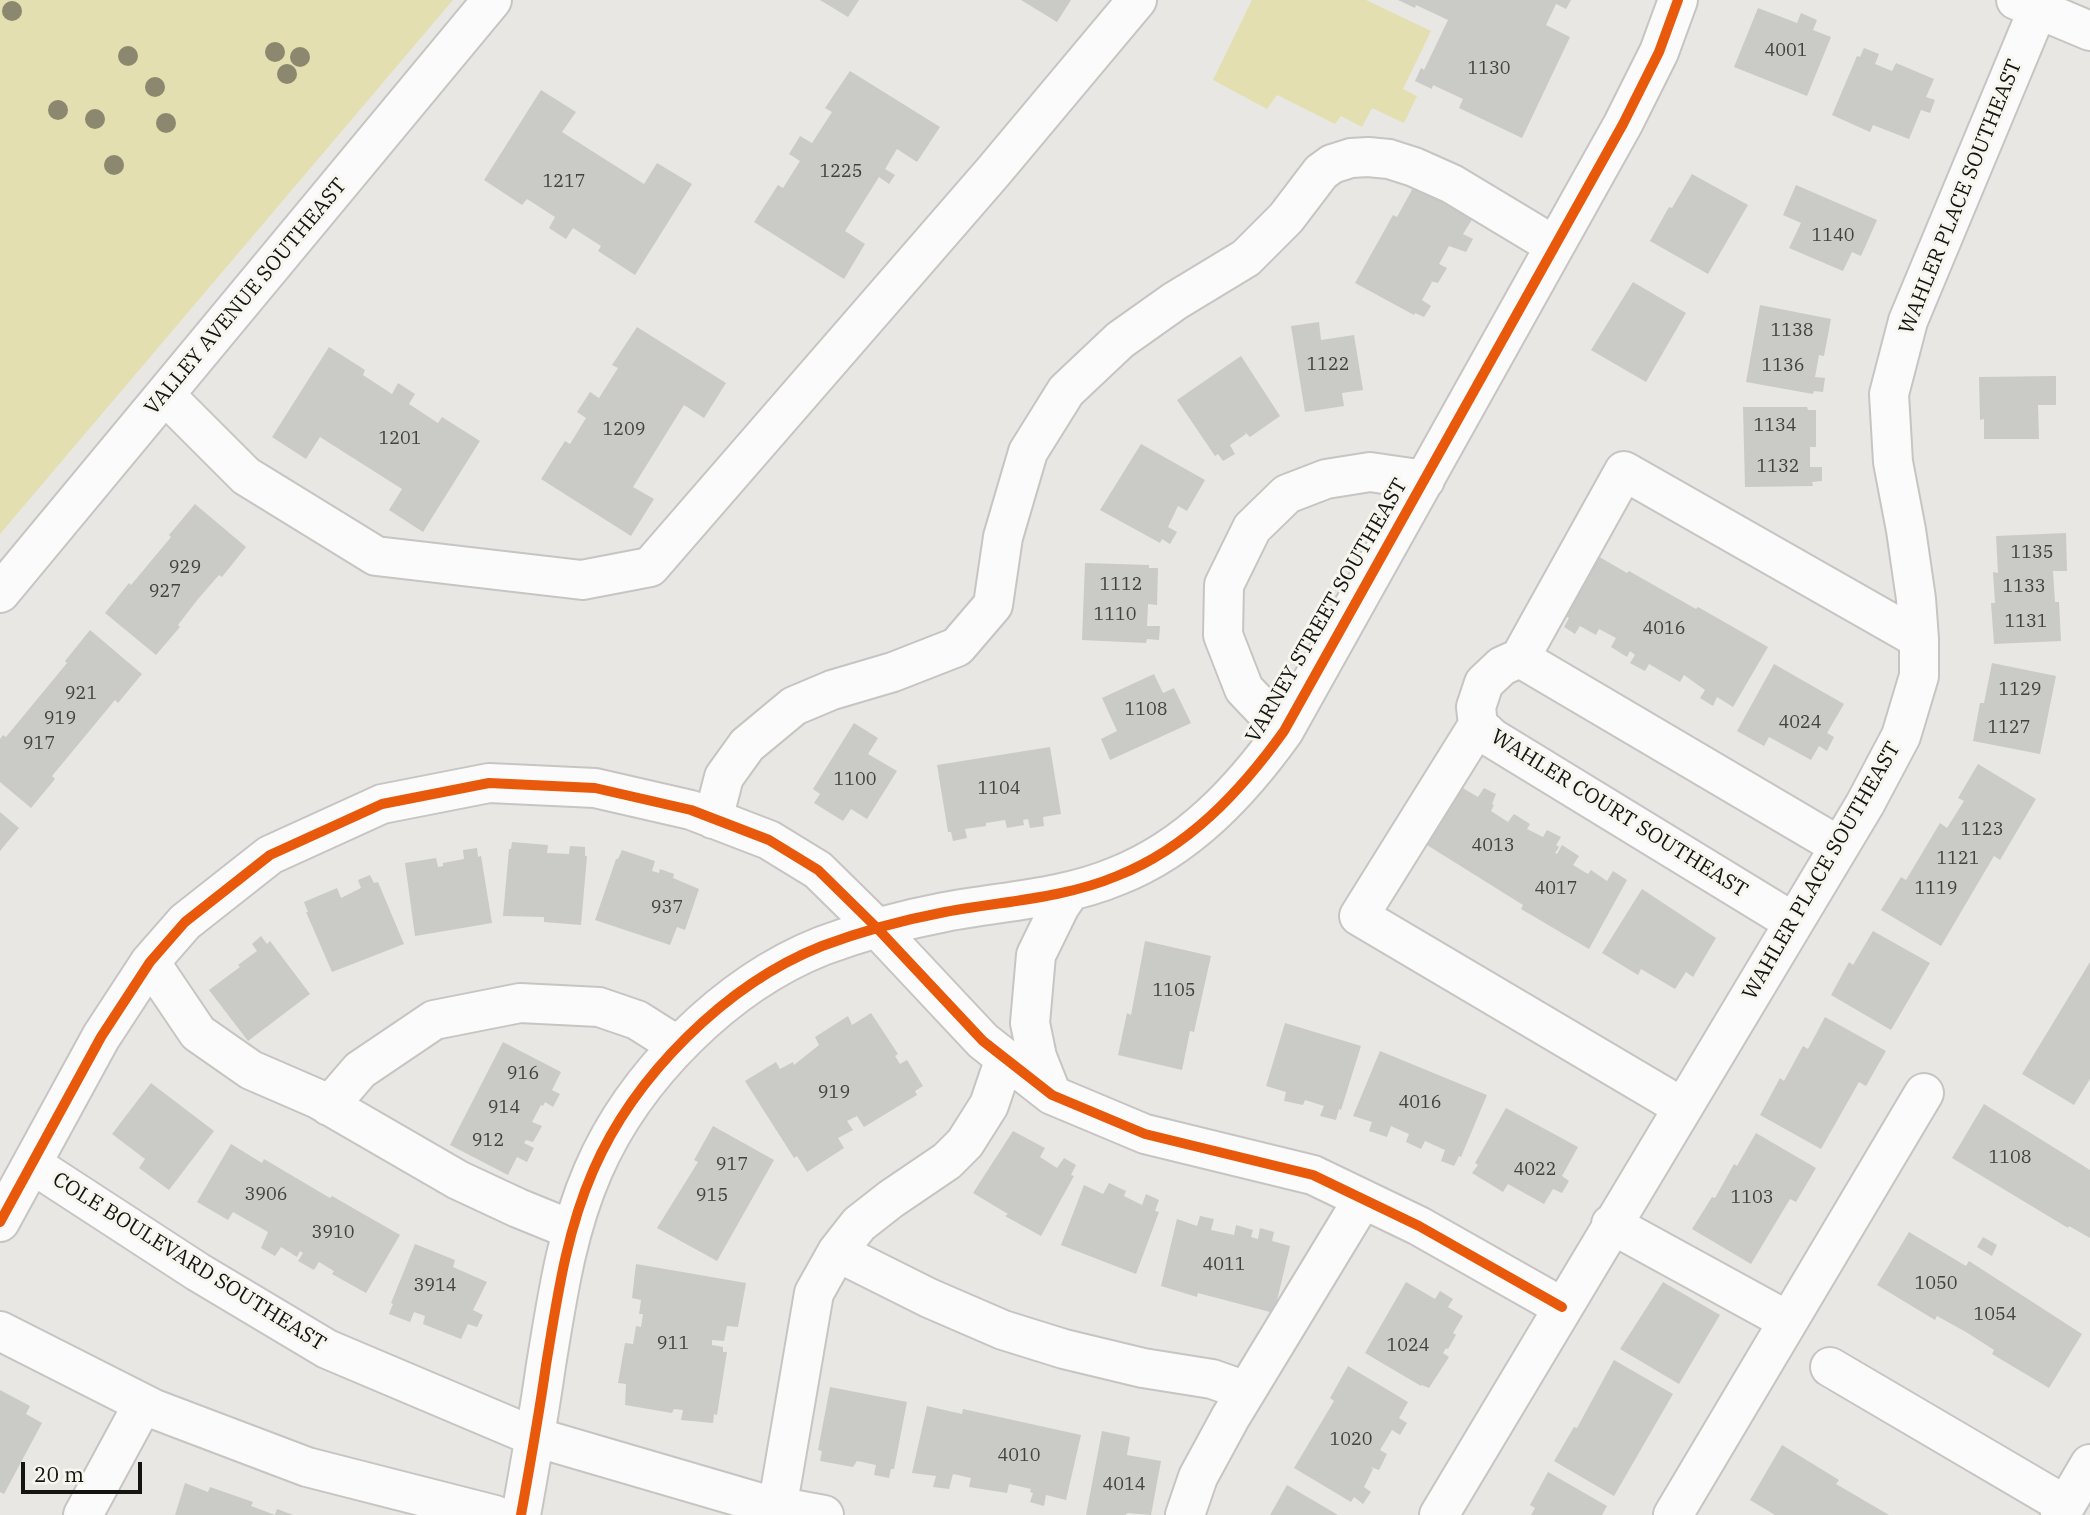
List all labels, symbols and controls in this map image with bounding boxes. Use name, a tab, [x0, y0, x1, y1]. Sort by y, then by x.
house number: 4001	[1764, 40, 1808, 62]
street label: WAHLER PLACE SOUTHEAST	[1894, 56, 2028, 338]
house number: 1130	[1467, 58, 1511, 80]
house number: 1225	[819, 161, 863, 183]
house number: 1217	[542, 171, 586, 193]
street label: VALLEY AVENUE SOUTHEAST	[140, 174, 352, 420]
house number: 1140	[1811, 225, 1855, 247]
house number: 1138	[1770, 320, 1814, 342]
house number: 1122	[1306, 354, 1350, 376]
house number: 1136	[1761, 355, 1805, 377]
house number: 1134	[1753, 415, 1797, 437]
house number: 1209	[602, 419, 646, 441]
house number: 1201	[378, 428, 422, 450]
house number: 1132	[1756, 456, 1800, 478]
street label: VARNEY STREET SOUTHEAST	[1241, 474, 1413, 748]
house number: 1135	[2010, 542, 2054, 564]
house number: 929	[169, 557, 201, 579]
house number: 1112	[1099, 574, 1143, 596]
house number: 1133	[2002, 576, 2046, 598]
house number: 927	[149, 581, 181, 603]
house number: 1110	[1093, 604, 1137, 626]
house number: 1131	[2004, 611, 2048, 633]
house number: 4016	[1642, 618, 1686, 640]
house number: 1129	[1998, 679, 2042, 701]
house number: 921	[65, 683, 97, 705]
house number: 1108	[1124, 699, 1168, 721]
house number: 919	[44, 708, 76, 730]
house number: 4024	[1778, 712, 1822, 734]
house number: 1127	[1987, 717, 2031, 739]
street label: WAHLER COURT SOUTHEAST	[1486, 724, 1752, 904]
house number: 917	[23, 733, 55, 755]
street label: WAHLER PLACE SOUTHEAST	[1738, 737, 1906, 1005]
house number: 1100	[833, 769, 877, 791]
house number: 1104	[977, 778, 1021, 800]
house number: 1123	[1960, 819, 2004, 841]
house number: 4013	[1471, 835, 1515, 857]
house number: 1121	[1936, 848, 1980, 870]
house number: 4017	[1534, 878, 1578, 900]
house number: 1119	[1914, 878, 1958, 900]
house number: 937	[651, 897, 683, 919]
house number: 1105	[1152, 980, 1196, 1002]
house number: 916	[507, 1063, 539, 1085]
house number: 919	[818, 1082, 850, 1104]
house number: 4016	[1398, 1092, 1442, 1114]
house number: 914	[488, 1097, 520, 1119]
house number: 912	[472, 1130, 504, 1152]
house number: 1108	[1988, 1147, 2032, 1169]
house number: 917	[716, 1154, 748, 1176]
house number: 4022	[1513, 1159, 1557, 1181]
street label: COLE BOULEVARD SOUTHEAST	[48, 1167, 330, 1357]
house number: 3906	[244, 1184, 288, 1206]
house number: 915	[696, 1185, 728, 1207]
house number: 1103	[1730, 1187, 1774, 1209]
house number: 3910	[311, 1222, 355, 1244]
house number: 4011	[1202, 1254, 1246, 1276]
house number: 1050	[1914, 1273, 1958, 1295]
house number: 3914	[413, 1275, 457, 1297]
house number: 1054	[1973, 1304, 2017, 1326]
house number: 911	[657, 1333, 689, 1355]
house number: 1024	[1386, 1335, 1430, 1357]
house number: 1020	[1329, 1429, 1373, 1451]
house number: 4010	[997, 1445, 1041, 1467]
scale bar	[24, 1448, 145, 1492]
text: 20 m	[34, 1460, 84, 1488]
house number: 4014	[1102, 1474, 1146, 1496]

